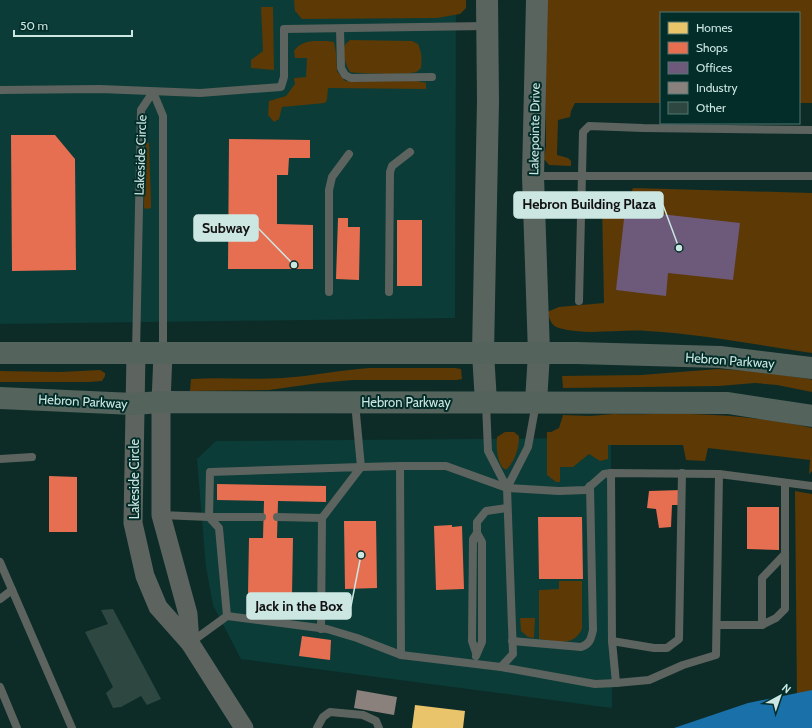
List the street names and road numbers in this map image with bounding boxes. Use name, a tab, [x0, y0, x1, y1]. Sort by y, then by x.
street label: Lakepointe Drive	[525, 82, 543, 175]
street label: Lakeside Circle	[131, 114, 149, 196]
street label: Hebron Parkway	[685, 349, 776, 371]
street label: Hebron Parkway	[38, 391, 129, 411]
street label: Hebron Parkway	[361, 394, 451, 410]
street label: Lakeside Circle	[126, 438, 142, 519]

